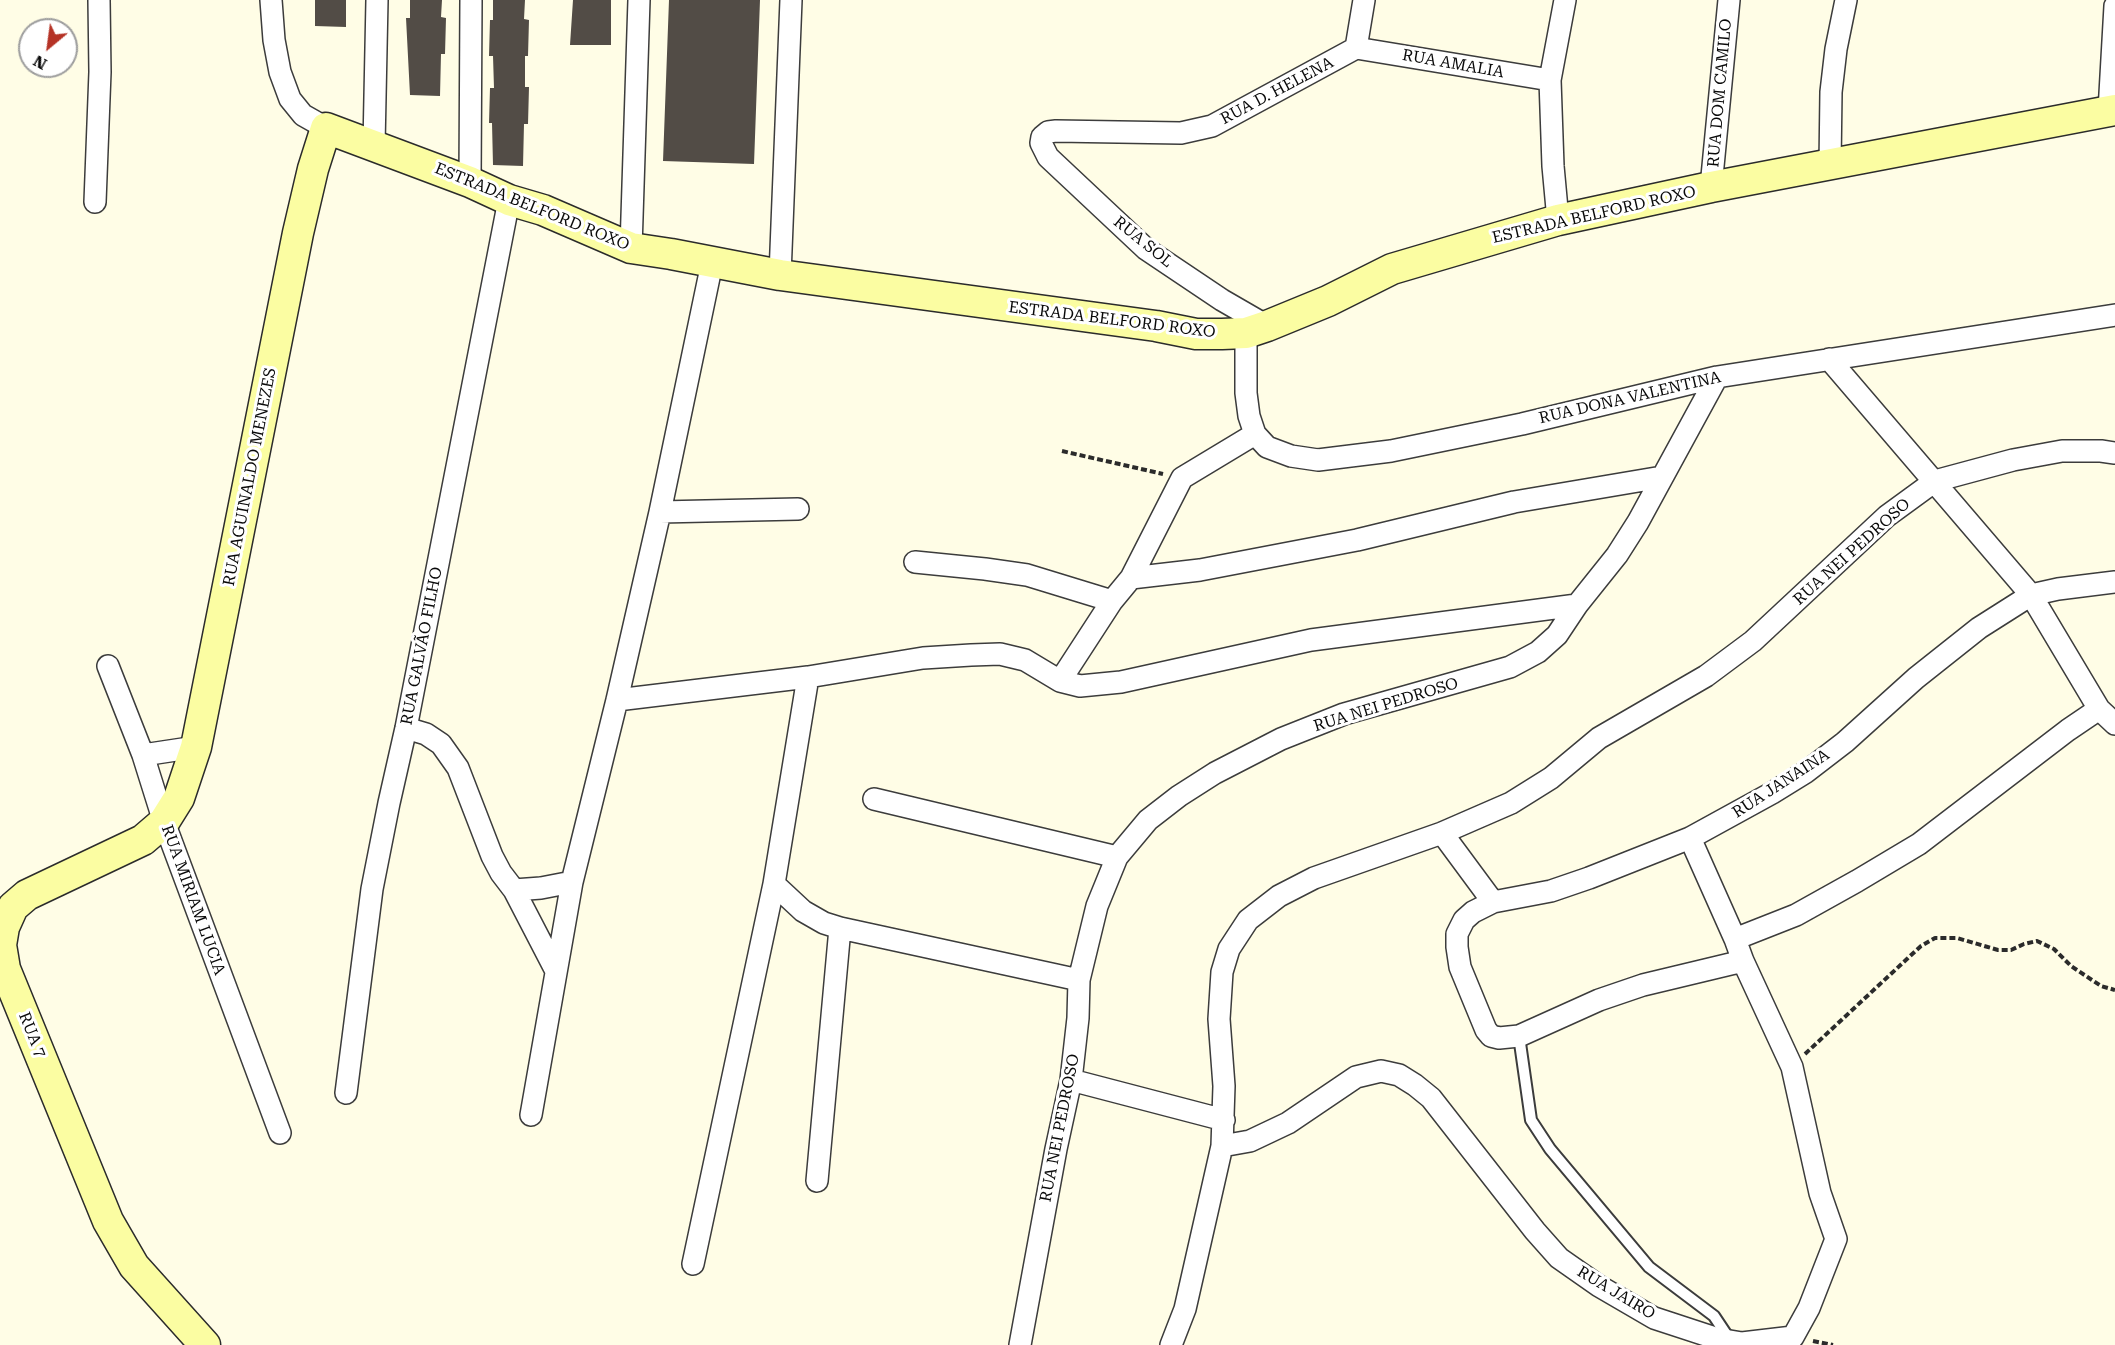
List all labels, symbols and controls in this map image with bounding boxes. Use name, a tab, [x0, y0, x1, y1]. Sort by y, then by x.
north arrow	[18, 18, 78, 78]
street label: RUA DOM CAMILO	[1704, 18, 1736, 168]
street label: RUA AMALIA	[1401, 46, 1505, 82]
text: N	[30, 51, 50, 74]
street label: RUA D. HELENA	[1217, 53, 1337, 129]
street label: ESTRADA BELFORD ROXO	[432, 159, 632, 255]
street label: ESTRADA BELFORD ROXO	[1490, 182, 1698, 248]
street label: RUA SOL	[1109, 212, 1177, 272]
street label: ESTRADA BELFORD ROXO	[1007, 298, 1217, 342]
street label: RUA AGUINALDO MENEZES	[219, 366, 281, 588]
street label: RUA DONA VALENTINA	[1537, 368, 1723, 428]
street label: RUA NEI PEDROSO	[1790, 495, 1914, 609]
street label: RUA GALVÃO FILHO	[397, 565, 447, 727]
street label: RUA NEI PEDROSO	[1311, 674, 1461, 736]
street label: RUA JANAINA	[1729, 746, 1833, 822]
street label: RUA MIRIAM LUCIA	[157, 822, 229, 978]
street label: RUA 7	[14, 1009, 50, 1061]
street label: RUA NEI PEDROSO	[1036, 1052, 1084, 1204]
street label: RUA JAIRO	[1573, 1262, 1659, 1324]

